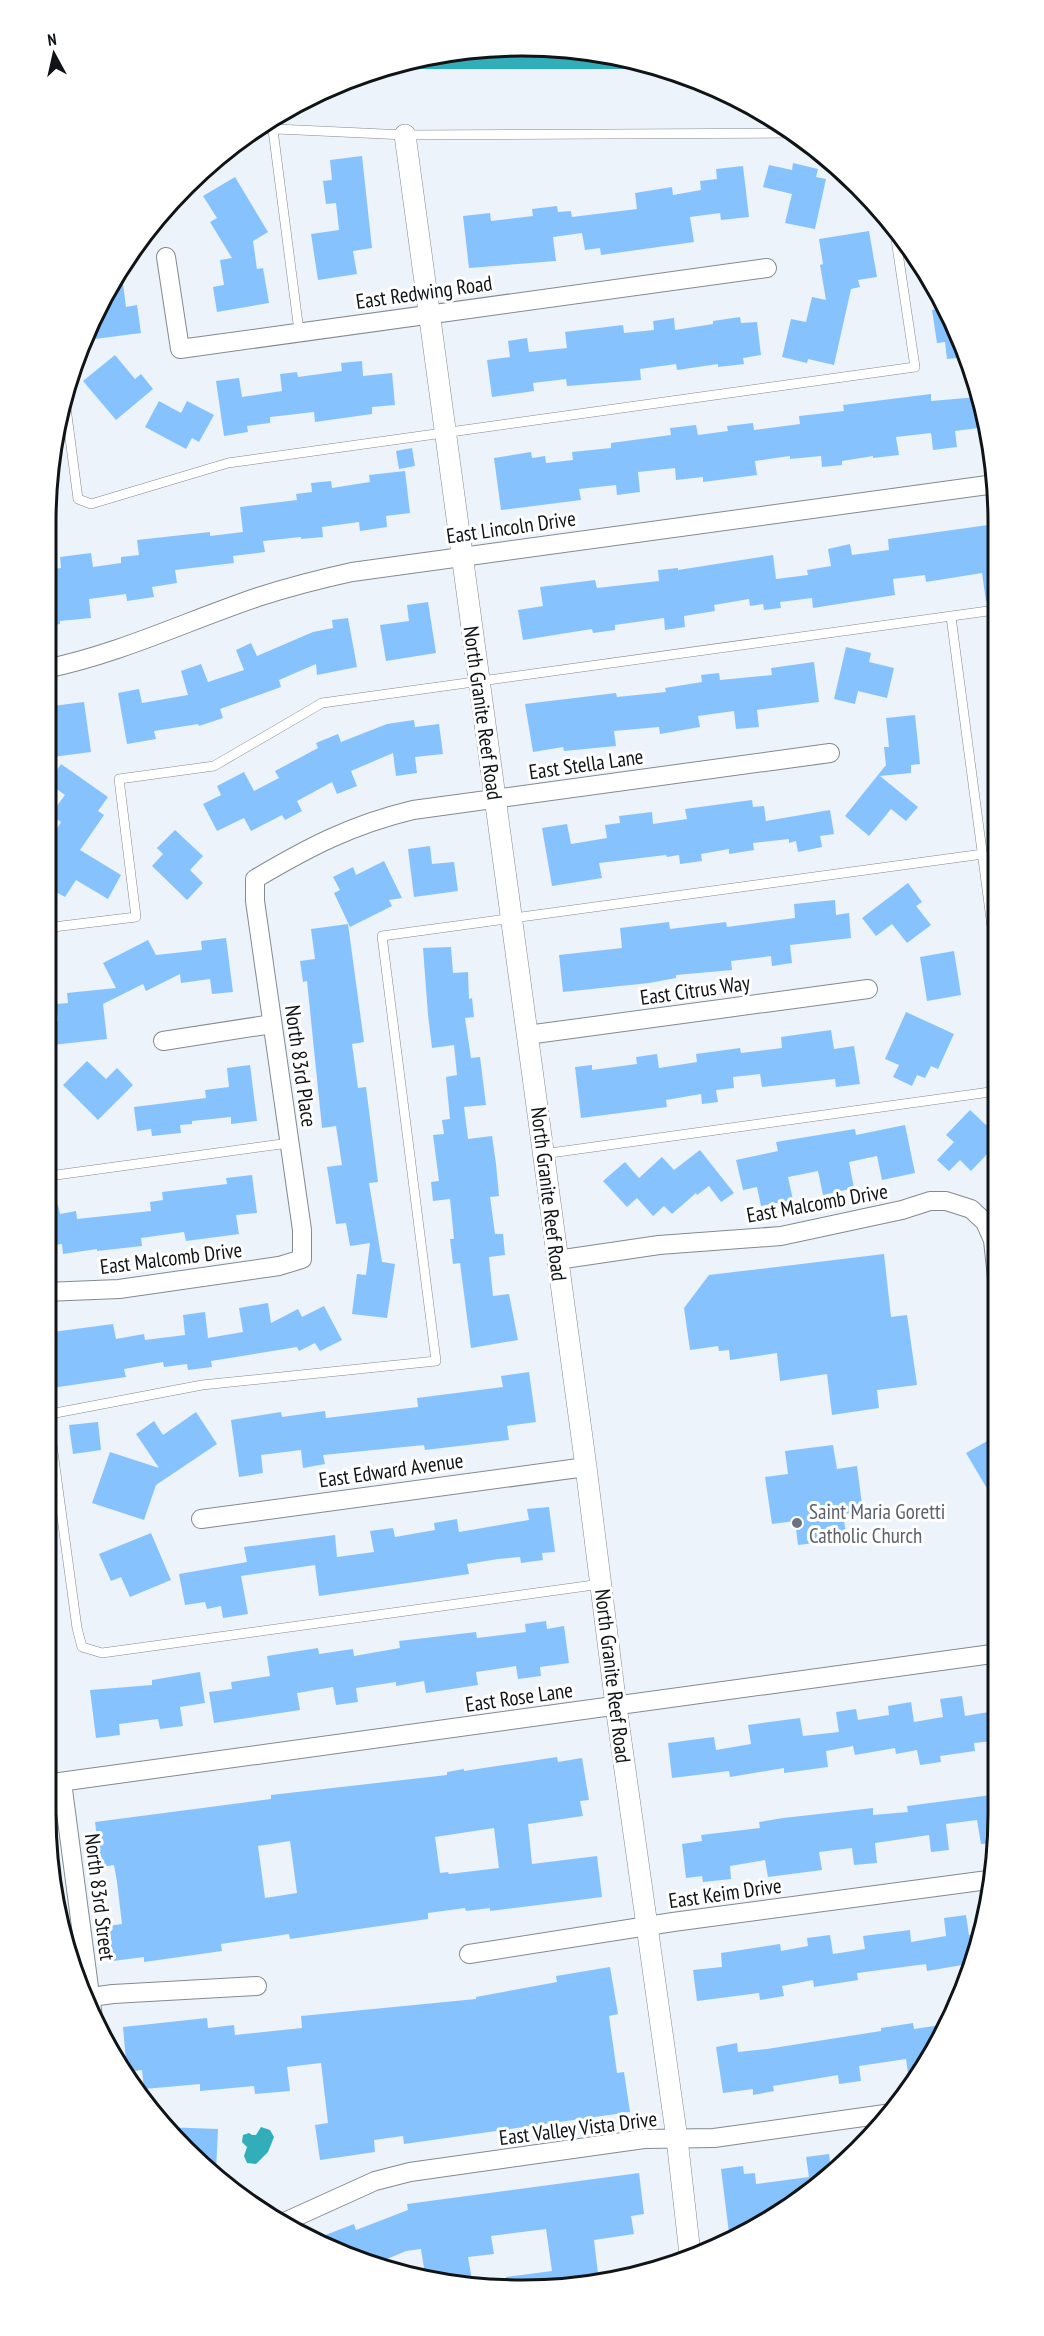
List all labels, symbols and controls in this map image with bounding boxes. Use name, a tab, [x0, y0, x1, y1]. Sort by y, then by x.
north arrow	[24, 24, 84, 84]
text: N	[46, 29, 58, 50]
street label: East Redwing Road	[354, 269, 494, 315]
street label: East Lincoln Drive	[445, 505, 577, 549]
street label: North Granite Reef Road	[457, 624, 509, 802]
street label: East Stella Lane	[527, 743, 645, 785]
street label: East Citrus Way	[638, 969, 752, 1011]
street label: North 83rd Place	[279, 1003, 323, 1129]
street label: North Granite Reef Road	[525, 1105, 573, 1283]
street label: East Malcomb Drive	[744, 1177, 890, 1229]
street label: East Malcomb Drive	[98, 1236, 244, 1280]
street label: East Edward Avenue	[317, 1447, 465, 1493]
place label: Saint Maria Goretti Catholic Church	[809, 1498, 945, 1549]
marker: Saint Maria Goretti Catholic Church	[790, 1516, 804, 1530]
street label: North Granite Reef Road	[589, 1587, 637, 1765]
street label: East Rose Lane	[464, 1676, 574, 1718]
street label: North 83rd Street	[79, 1832, 121, 1962]
street label: East Keim Drive	[667, 1872, 783, 1914]
street label: East Valley Vista Drive	[497, 2105, 659, 2151]

